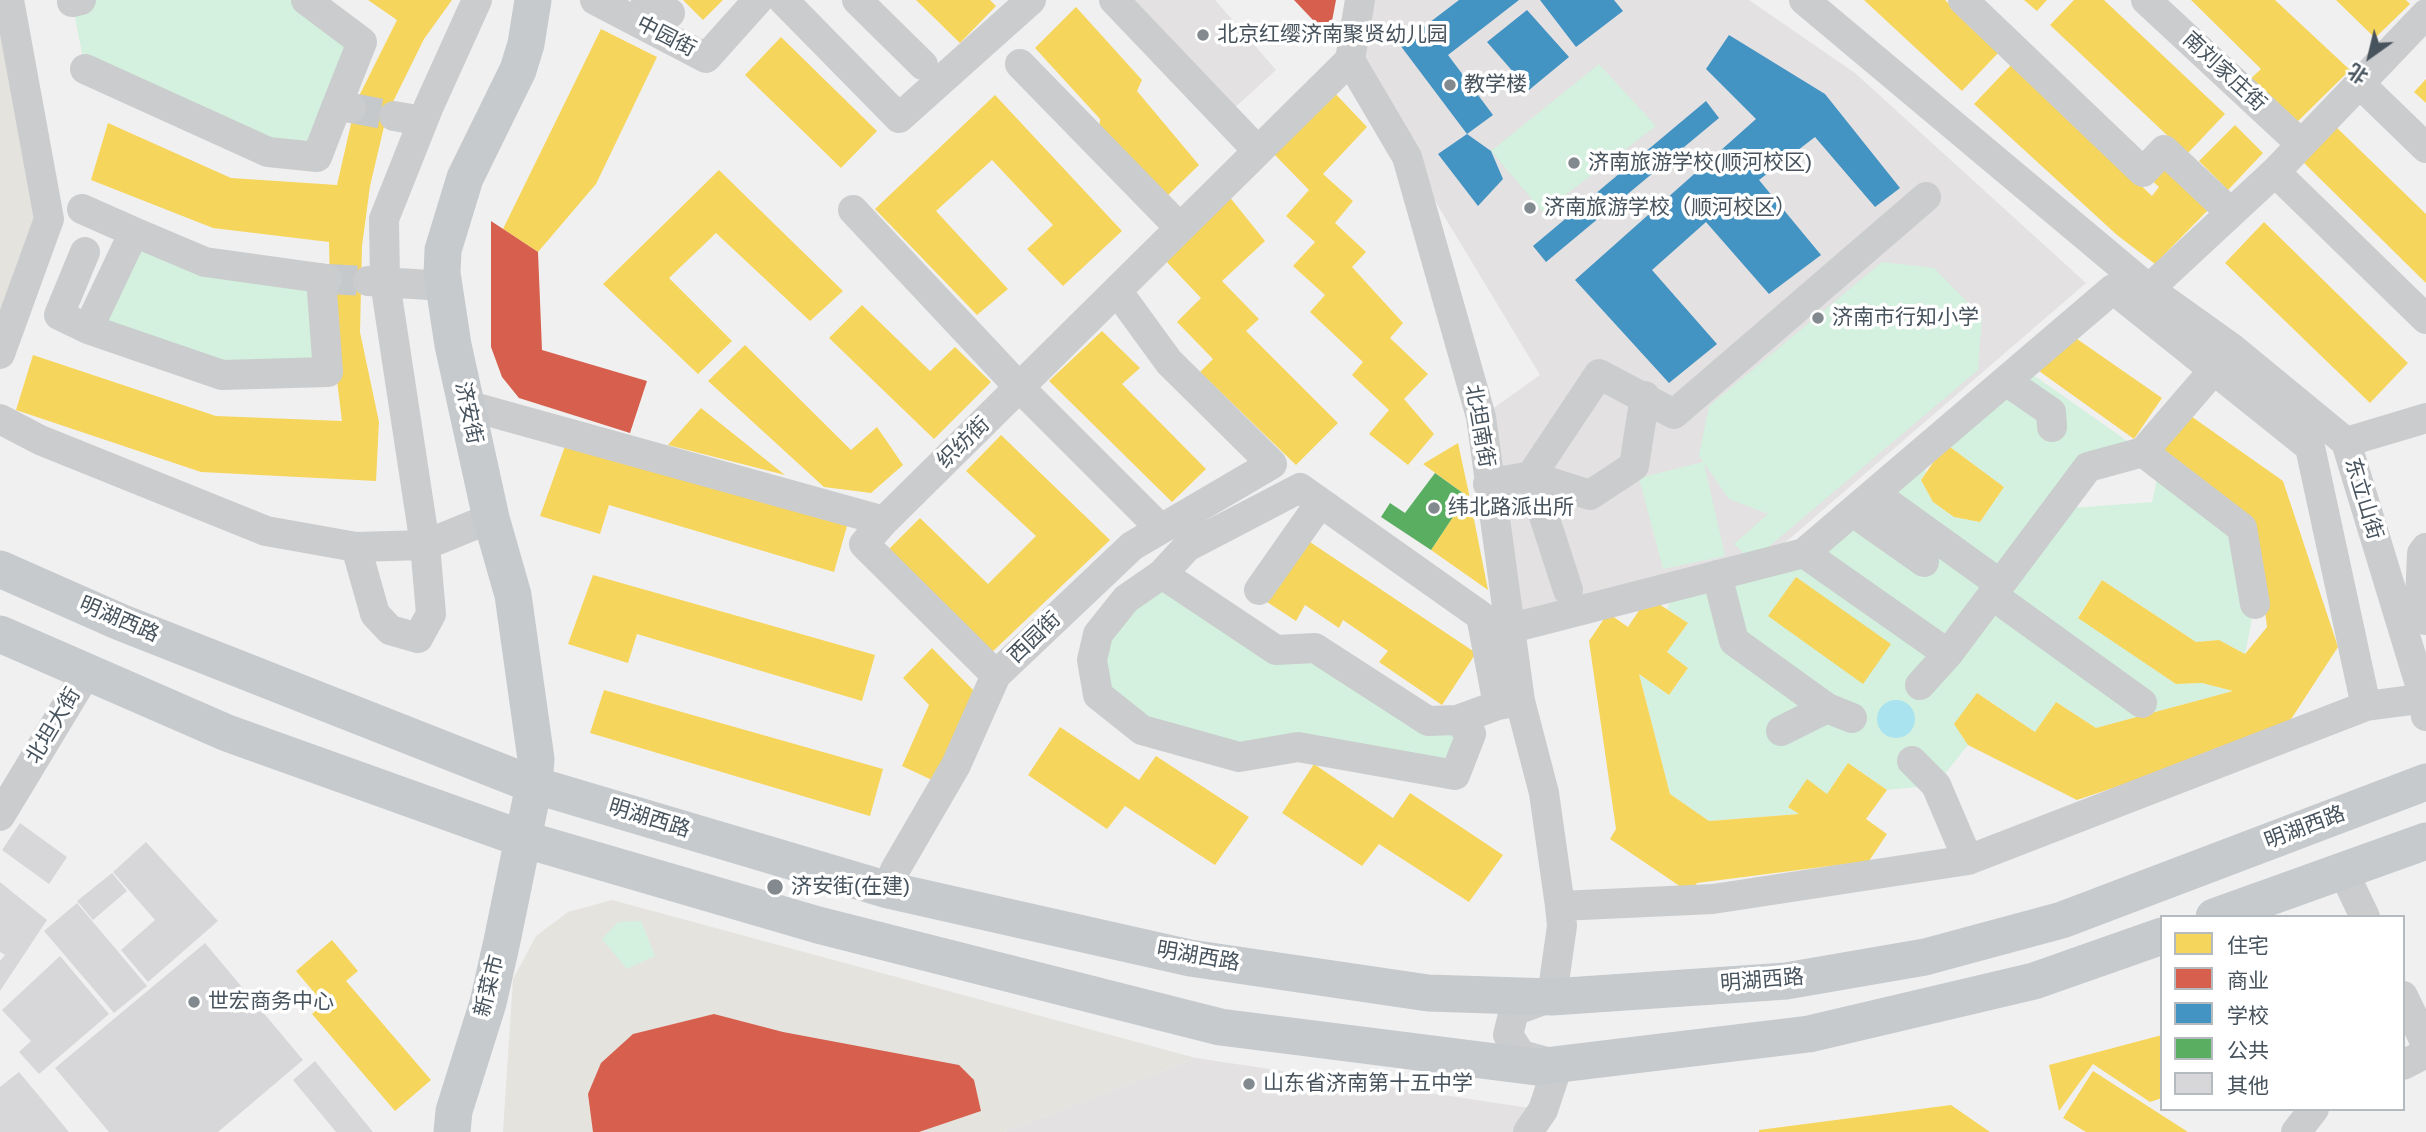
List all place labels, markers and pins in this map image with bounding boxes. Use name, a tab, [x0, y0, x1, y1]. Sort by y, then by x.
place label: 北京红缨济南聚贤幼儿园	[1217, 22, 1448, 48]
marker: 北京红缨济南聚贤幼儿园	[1195, 27, 1211, 43]
place label: 教学楼	[1464, 72, 1527, 98]
marker: 教学楼	[1442, 77, 1458, 93]
place label: 济南旅游学校(顺河校区)	[1588, 150, 1812, 176]
marker: 济南旅游学校(顺河校区)	[1566, 155, 1582, 171]
place label: 济南旅游学校（顺河校区）	[1544, 195, 1796, 221]
marker: 济南旅游学校（顺河校区）	[1522, 200, 1538, 216]
place label: 济南市行知小学	[1832, 305, 1979, 331]
marker: 济南市行知小学	[1810, 310, 1826, 326]
place label: 纬北路派出所	[1448, 495, 1574, 521]
marker: 纬北路派出所	[1426, 500, 1442, 516]
place label: 济安街(在建)	[791, 874, 910, 900]
marker: 济安街(在建)	[765, 877, 785, 897]
place label: 世宏商务中心	[208, 989, 334, 1015]
marker: 世宏商务中心	[186, 994, 202, 1010]
place label: 山东省济南第十五中学	[1263, 1071, 1473, 1097]
marker: 山东省济南第十五中学	[1241, 1076, 1257, 1092]

